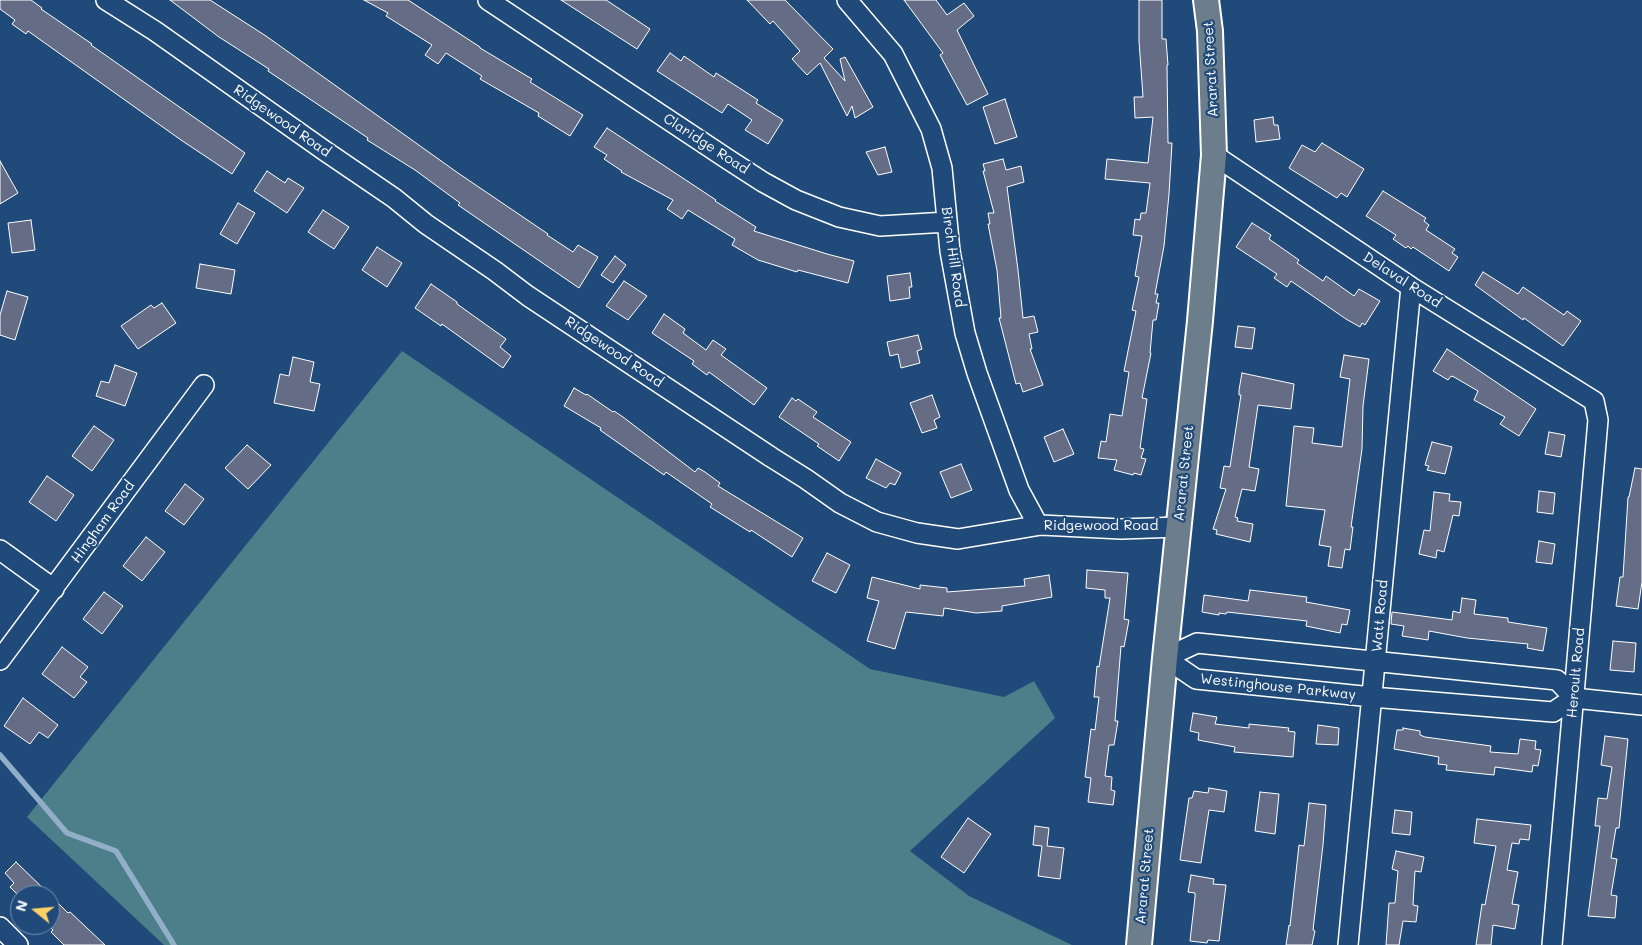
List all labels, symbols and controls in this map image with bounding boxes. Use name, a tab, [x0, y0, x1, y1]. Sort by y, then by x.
street label: Ararat Street	[1200, 20, 1222, 118]
street label: Ridgewood Road	[230, 81, 334, 161]
street label: Claridge Road	[660, 110, 752, 178]
street label: Birch Hill Road	[938, 206, 968, 308]
street label: Delaval Road	[1360, 249, 1444, 311]
street label: Ridgewood Road	[562, 313, 666, 391]
street label: Ararat Street	[1171, 424, 1197, 522]
street label: Hingham Road	[68, 478, 138, 566]
street label: Ridgewood Road	[1044, 518, 1158, 534]
street label: Watt Road	[1368, 579, 1392, 653]
street label: Heroult Road	[1564, 627, 1588, 719]
street label: Westinghouse Parkway	[1199, 670, 1357, 704]
street label: Ararat Street	[1132, 827, 1158, 925]
north arrow	[10, 885, 60, 935]
text: N	[10, 898, 32, 914]

